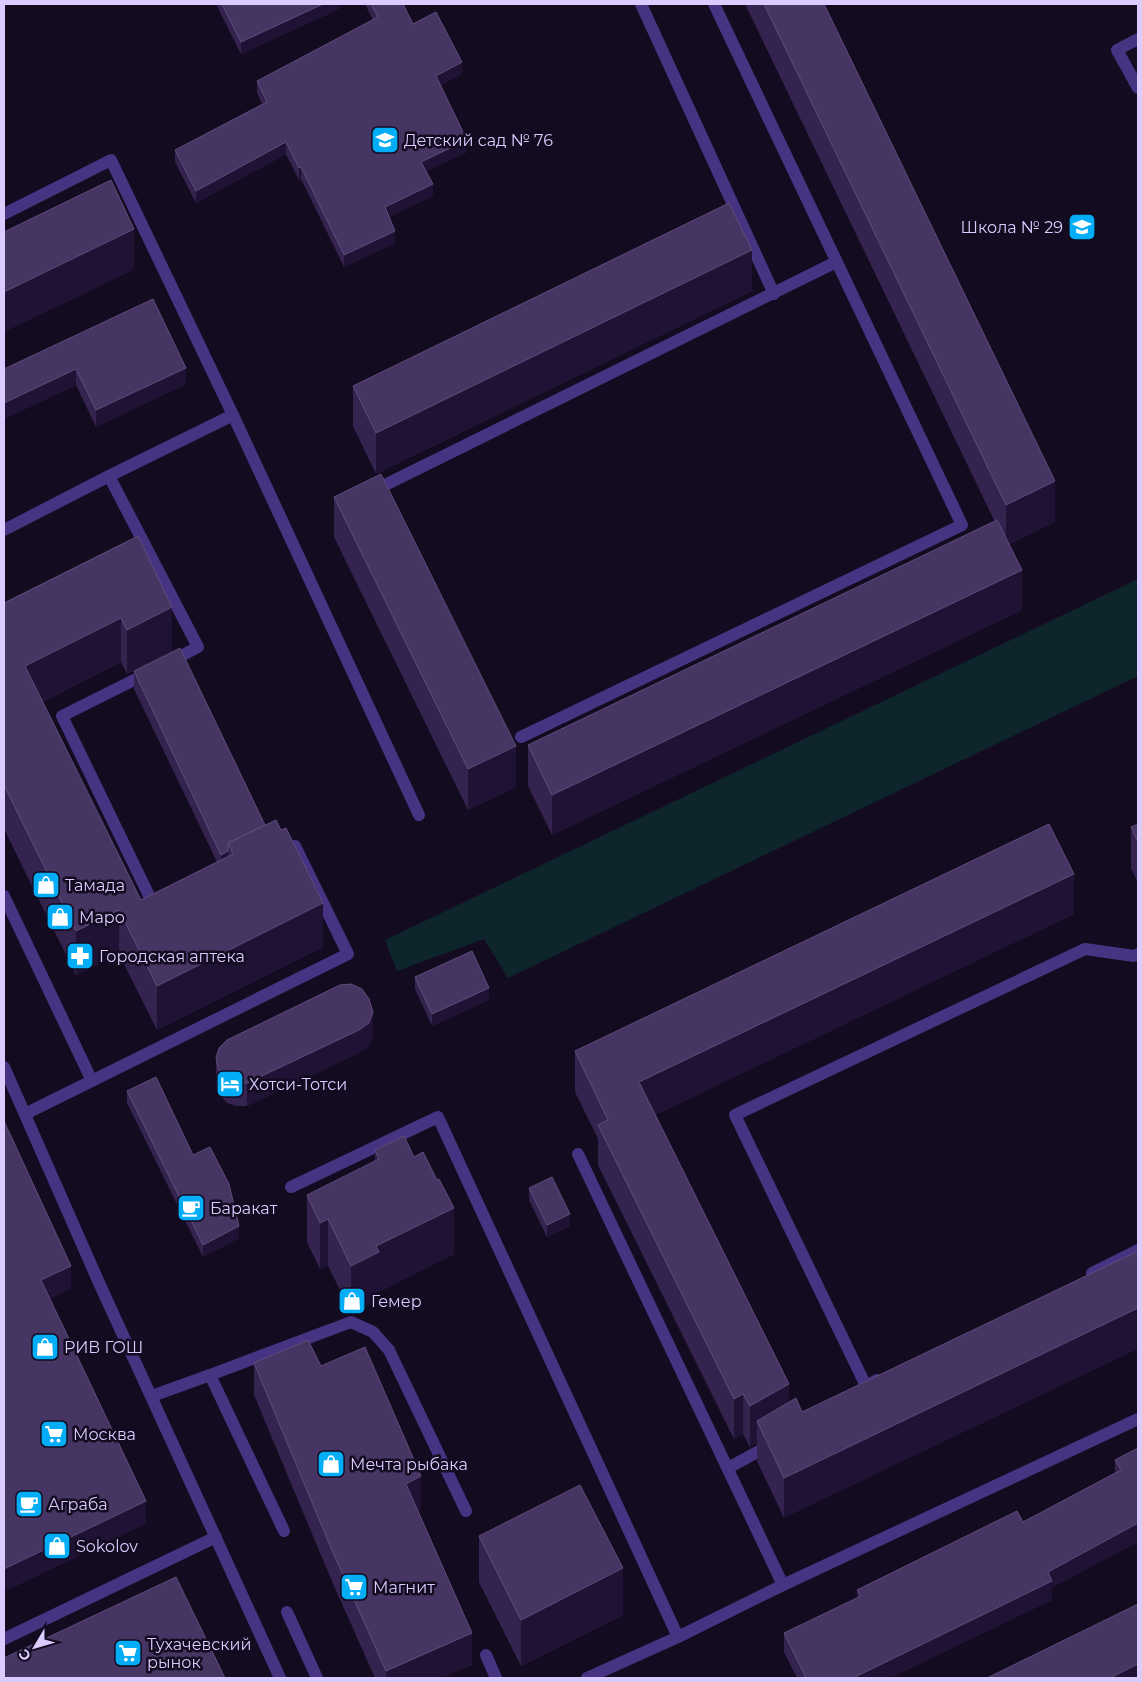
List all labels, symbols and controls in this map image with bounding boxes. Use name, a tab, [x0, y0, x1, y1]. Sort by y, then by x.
school or university icon: Детский сад № 76	[370, 125, 400, 155]
place label: Детский сад № 76	[404, 131, 553, 150]
school or university icon: Школа № 29	[1067, 212, 1097, 242]
place label: Школа № 29	[960, 218, 1063, 237]
shop icon: Тамада	[31, 870, 61, 900]
place label: Тамада	[65, 876, 125, 895]
shop icon: Маро	[45, 902, 75, 932]
place label: Маро	[79, 908, 125, 927]
pharmacy icon: Городская аптека	[65, 941, 95, 971]
place label: Городская аптека	[99, 947, 245, 966]
hotel icon: Хотси-Тотси	[215, 1069, 245, 1099]
place label: Хотси-Тотси	[249, 1075, 347, 1094]
cafe icon: Баракат	[176, 1193, 206, 1223]
place label: Баракат	[210, 1199, 278, 1218]
shop icon: Гемер	[337, 1286, 367, 1316]
place label: Гемер	[371, 1292, 422, 1311]
shop icon: РИВ ГОШ	[30, 1332, 60, 1362]
place label: РИВ ГОШ	[64, 1338, 143, 1357]
supermarket icon: Москва	[39, 1419, 69, 1449]
place label: Москва	[73, 1425, 136, 1444]
shop icon: Мечта рыбака	[316, 1449, 346, 1479]
place label: Мечта рыбака	[350, 1455, 468, 1474]
cafe icon: Аграба	[14, 1489, 44, 1519]
place label: Аграба	[48, 1495, 108, 1514]
shop icon: Sokolov	[42, 1531, 72, 1561]
place label: Sokolov	[76, 1537, 138, 1556]
supermarket icon: Магнит	[339, 1572, 369, 1602]
place label: Магнит	[373, 1578, 435, 1597]
north arrow	[10, 1622, 60, 1672]
place label: Тухачевский рынок	[147, 1635, 252, 1672]
supermarket icon: Тухачевский рынок	[113, 1638, 143, 1668]
text: С	[15, 1645, 35, 1665]

